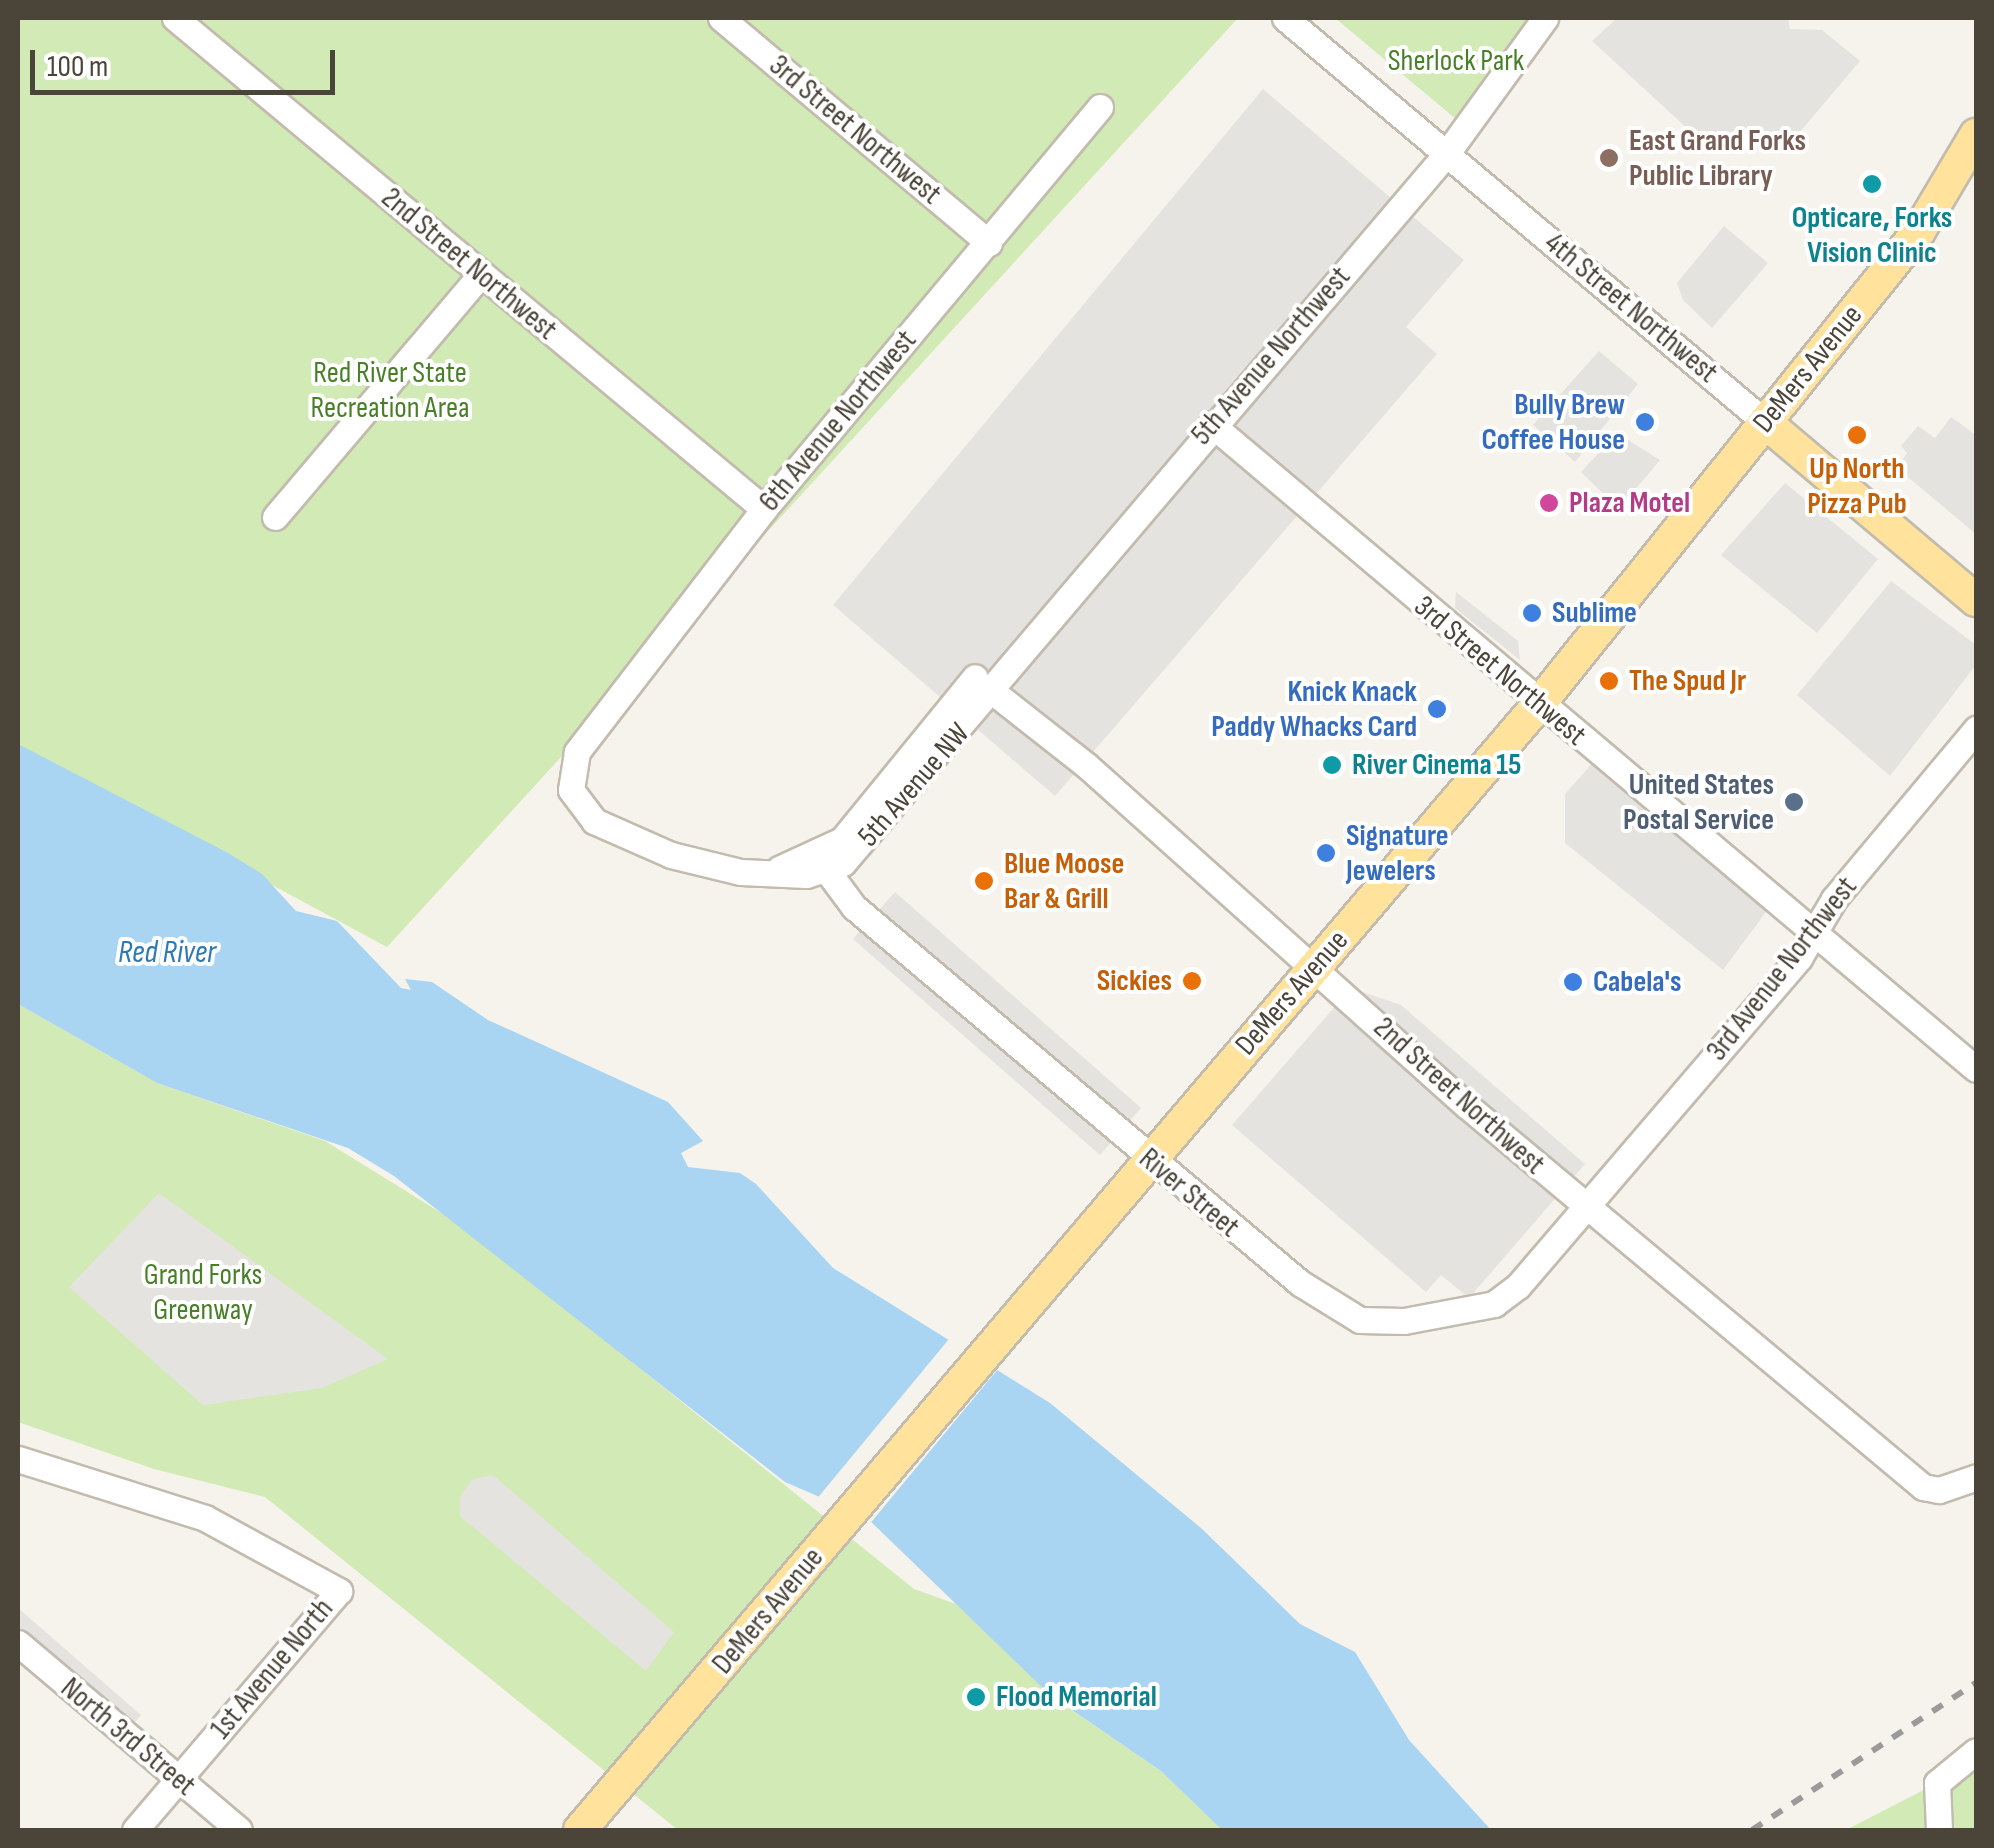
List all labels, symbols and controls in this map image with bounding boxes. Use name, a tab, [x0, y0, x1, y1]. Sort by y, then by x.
scale bar	[35, 30, 340, 92]
park label: Sherlock Park	[1388, 43, 1524, 79]
street label: 3rd Street Northwest	[762, 48, 948, 212]
text: 100 m	[47, 49, 108, 85]
place label: East Grand Forks Public Library	[1629, 123, 1806, 194]
marker: East Grand Forks Public Library	[1598, 147, 1620, 169]
marker: Opticare, Forks Vision Clinic	[1861, 173, 1883, 195]
street label: 2nd Street Northwest	[374, 180, 564, 348]
place label: Opticare, Forks Vision Clinic	[1792, 200, 1952, 270]
street label: 4th Street Northwest	[1537, 225, 1725, 391]
street label: 5th Avenue Northwest	[1184, 260, 1358, 452]
street label: DeMers Avenue	[1746, 298, 1870, 440]
street label: 6th Avenue Northwest	[752, 323, 924, 519]
park label: Red River State Recreation Area	[310, 355, 470, 426]
place label: Bully Brew Coffee House	[1482, 387, 1625, 458]
marker: Bully Brew Coffee House	[1634, 411, 1656, 433]
marker: Up North Pizza Pub	[1846, 424, 1868, 446]
place label: Up North Pizza Pub	[1807, 451, 1907, 522]
place label: Plaza Motel	[1569, 485, 1690, 521]
marker: Plaza Motel	[1538, 492, 1560, 514]
street label: 3rd Street Northwest	[1407, 589, 1593, 753]
place label: Sublime	[1552, 595, 1637, 631]
marker: Sublime	[1521, 602, 1543, 624]
place label: The Spud Jr	[1629, 663, 1746, 699]
marker: The Spud Jr	[1598, 670, 1620, 692]
place label: Knick Knack Paddy Whacks Card	[1211, 674, 1417, 744]
marker: Knick Knack Paddy Whacks Card	[1426, 698, 1448, 720]
street label: 5th Avenue NW	[851, 716, 977, 854]
place label: River Cinema 15	[1352, 747, 1521, 783]
marker: River Cinema 15	[1321, 754, 1343, 776]
place label: United States Postal Service	[1623, 767, 1774, 838]
marker: United States Postal Service	[1783, 791, 1805, 813]
place label: Signature Jewelers	[1346, 818, 1449, 888]
marker: Signature Jewelers	[1315, 842, 1337, 864]
place label: Blue Moose Bar & Grill	[1004, 846, 1124, 916]
marker: Blue Moose Bar & Grill	[973, 870, 995, 892]
street label: 3rd Avenue Northwest	[1699, 870, 1865, 1068]
street label: DeMers Avenue	[1228, 923, 1356, 1063]
water label: Red River	[118, 934, 216, 972]
place label: Sickies	[1097, 963, 1172, 999]
place label: Cabela's	[1593, 964, 1681, 1000]
marker: Sickies	[1181, 970, 1203, 992]
marker: Cabela's	[1562, 971, 1584, 993]
street label: 2nd Street Northwest	[1366, 1010, 1552, 1182]
street label: River Street	[1132, 1141, 1246, 1245]
park label: Grand Forks Greenway	[144, 1257, 262, 1328]
street label: DeMers Avenue	[705, 1541, 831, 1681]
street label: 1st Avenue North	[203, 1592, 341, 1746]
street label: North 3rd Street	[53, 1670, 203, 1804]
place label: Flood Memorial	[996, 1679, 1157, 1715]
marker: Flood Memorial	[965, 1686, 987, 1708]

